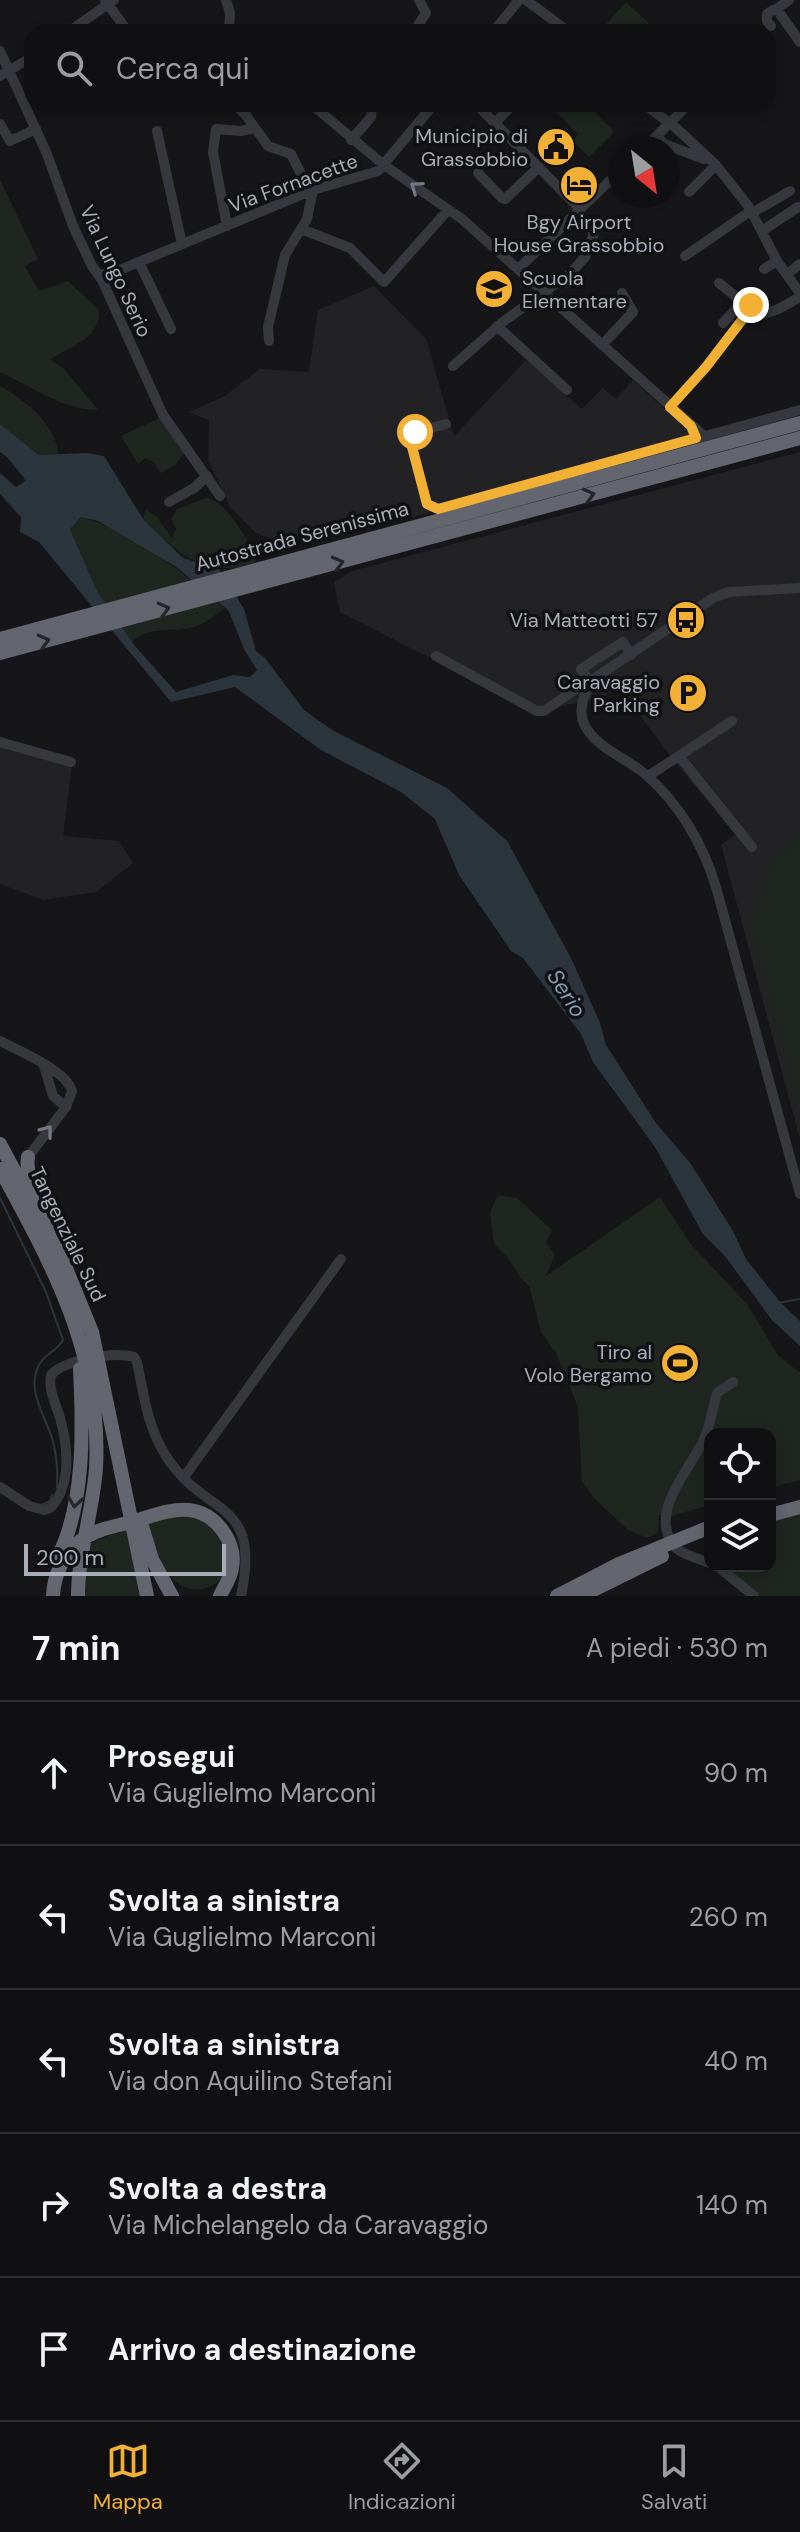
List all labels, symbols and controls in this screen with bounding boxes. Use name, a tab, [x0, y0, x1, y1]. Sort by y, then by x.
search box	[24, 24, 776, 112]
icon: search	[52, 46, 96, 90]
text: Cerca qui	[116, 49, 250, 88]
place label: Municipio di Grassobbio	[415, 123, 528, 172]
public building icon: Municipio di Grassobbio	[535, 126, 577, 168]
north arrow	[608, 136, 680, 208]
street label: Via Fornacette	[225, 148, 361, 218]
hotel icon: Bgy Airport House Grassobbio	[558, 164, 600, 206]
one-way arrow	[410, 182, 424, 197]
street label: Via Lungo Serio	[74, 201, 158, 341]
place label: Bgy Airport House Grassobbio	[494, 209, 664, 258]
place label: Scuola Elementare	[522, 265, 627, 314]
school or university icon: Scuola Elementare	[473, 268, 515, 310]
route end	[733, 287, 769, 323]
route start	[397, 414, 433, 450]
one-way arrow	[582, 488, 596, 504]
street label: Autostrada Serenissima	[193, 495, 411, 577]
one-way arrow	[331, 555, 345, 572]
bus stop icon: Via Matteotti 57	[665, 599, 707, 641]
one-way arrow	[156, 602, 170, 618]
place label: Via Matteotti 57	[510, 607, 658, 633]
one-way arrow	[37, 634, 51, 650]
place label: Caravaggio Parking	[557, 669, 660, 718]
parking icon: Caravaggio Parking	[667, 672, 709, 714]
water label: Serio	[540, 964, 593, 1023]
one-way arrow	[37, 1126, 51, 1140]
street label: Tangenziale Sud	[24, 1162, 112, 1306]
place label: Tiro al Volo Bergamo	[524, 1339, 652, 1388]
sports icon: Tiro al Volo Bergamo	[659, 1342, 701, 1384]
map controls	[704, 1428, 776, 1572]
button: locate	[704, 1428, 776, 1500]
one-way arrow	[67, 1496, 84, 1509]
button: layers	[704, 1500, 776, 1572]
scale bar	[24, 1540, 226, 1576]
text: 200 m	[36, 1543, 104, 1572]
text: 7 min	[32, 1626, 121, 1671]
text: A piedi · 530 m	[586, 1631, 768, 1665]
text: Prosegui	[108, 1737, 235, 1776]
icon: ahead	[32, 1751, 76, 1795]
text: 90 m	[704, 1756, 768, 1790]
text: Via Guglielmo Marconi	[108, 1776, 377, 1810]
text: Svolta a sinistra	[108, 1881, 340, 1920]
icon: left	[32, 1895, 76, 1939]
text: 260 m	[689, 1900, 768, 1934]
text: Via Guglielmo Marconi	[108, 1920, 377, 1954]
text: Svolta a sinistra	[108, 2025, 340, 2064]
icon: left	[32, 2039, 76, 2083]
text: 40 m	[704, 2044, 768, 2078]
text: Via don Aquilino Stefani	[108, 2064, 393, 2098]
text: Svolta a destra	[108, 2169, 327, 2208]
icon: right	[32, 2183, 76, 2227]
text: 140 m	[696, 2188, 768, 2222]
text: Via Michelangelo da Caravaggio	[108, 2208, 488, 2242]
icon: arrive	[32, 2327, 76, 2371]
text: Arrivo a destinazione	[108, 2330, 417, 2369]
tab: Mappa	[93, 2439, 163, 2516]
tab: Indicazioni	[348, 2439, 456, 2516]
tab: Salvati	[641, 2439, 707, 2516]

